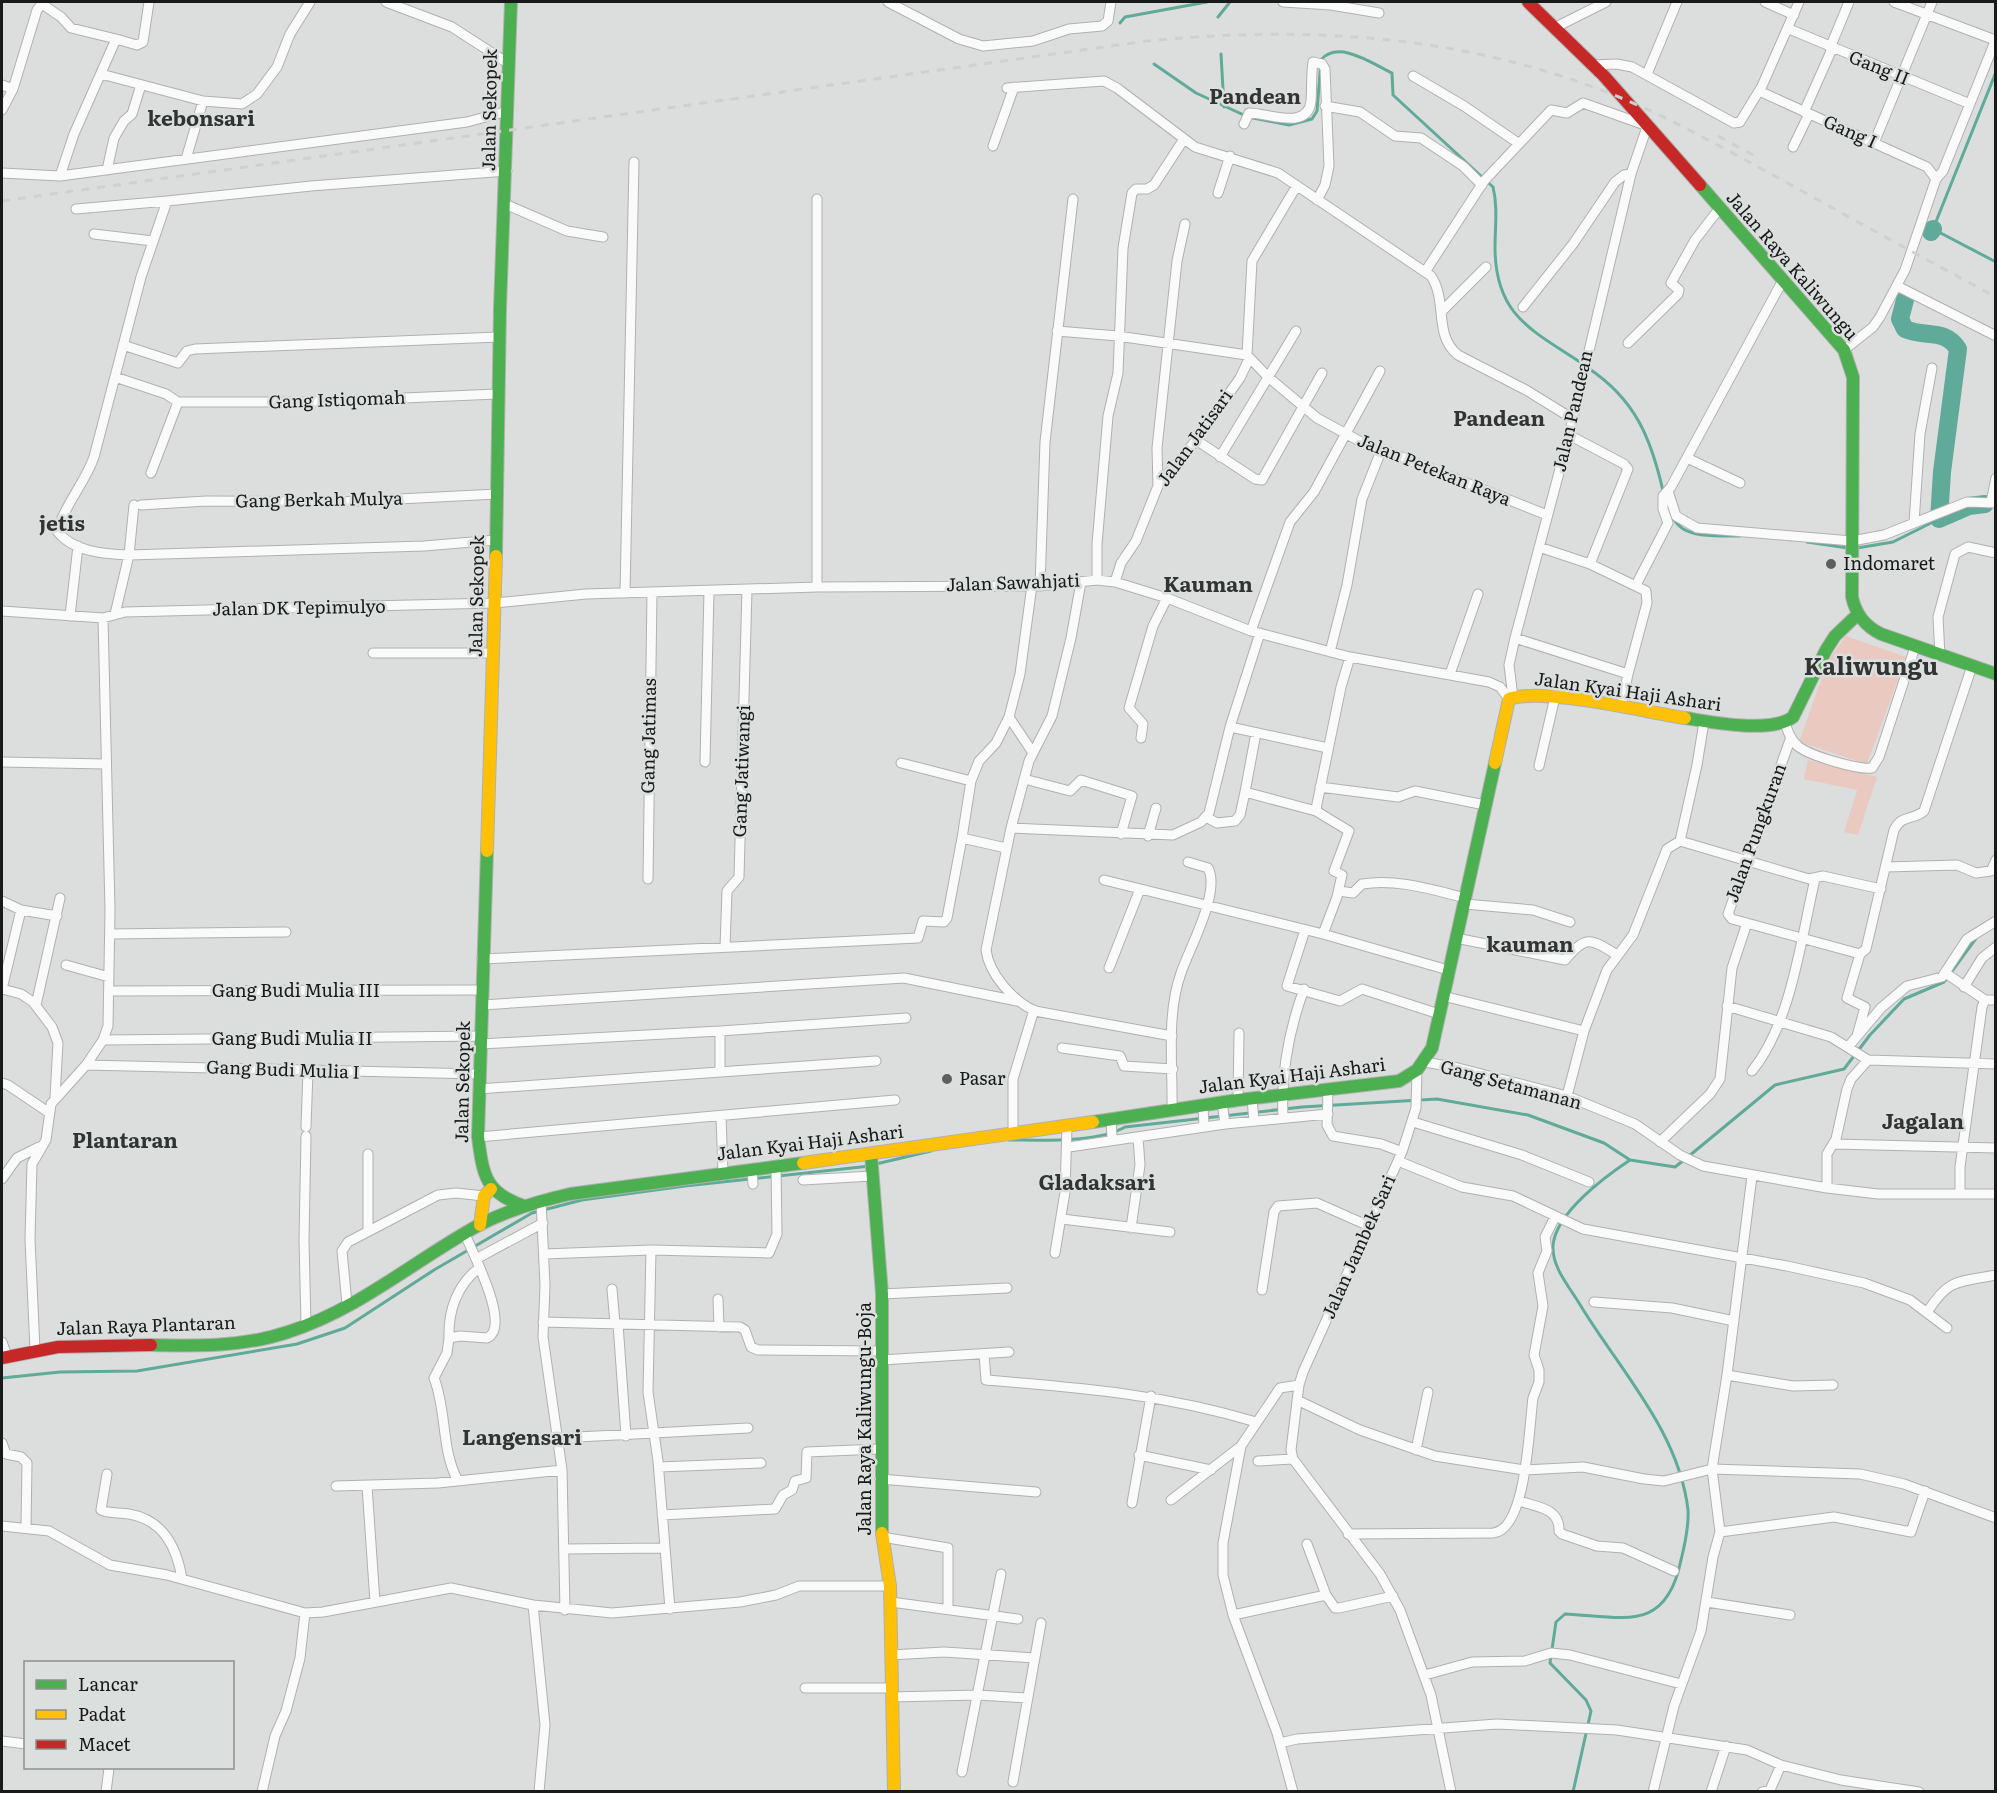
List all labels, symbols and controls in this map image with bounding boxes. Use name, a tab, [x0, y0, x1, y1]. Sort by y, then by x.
street label: Gang II	[1845, 42, 1914, 91]
street label: Jalan Sekopek	[474, 48, 503, 171]
district label: Pandean	[1209, 79, 1301, 110]
district label: kebonsari	[147, 101, 255, 132]
street label: Gang I	[1820, 107, 1882, 154]
street label: Jalan Raya Kaliwungu	[1721, 185, 1866, 346]
street label: Jalan Pandean	[1544, 347, 1599, 474]
street label: Gang Istiqomah	[268, 383, 406, 414]
street label: Jalan Jatisari	[1149, 383, 1238, 491]
district label: Pandean	[1453, 401, 1545, 432]
street label: Jalan Petekan Raya	[1354, 425, 1516, 512]
street label: Gang Berkah Mulya	[235, 484, 403, 513]
district label: jetis	[39, 506, 85, 537]
street label: Jalan Sekopek	[461, 534, 490, 657]
place label: Indomaret	[1843, 549, 1936, 576]
marker: Indomaret	[1824, 557, 1838, 571]
street label: Jalan Sawahjati	[945, 566, 1080, 597]
district label: Kauman	[1163, 567, 1253, 598]
street label: Jalan DK Tepimulyo	[212, 591, 386, 622]
district label: Kaliwungu	[1804, 647, 1938, 682]
street label: Jalan Kyai Haji Ashari	[1533, 664, 1723, 717]
street label: Gang Jatimas	[633, 678, 662, 794]
street label: Gang Jatiwangi	[725, 704, 756, 838]
street label: Jalan Pungkuran	[1717, 759, 1792, 906]
district label: kauman	[1486, 927, 1574, 958]
street label: Gang Budi Mulia III	[212, 976, 380, 1003]
street label: Jalan Sekopek	[447, 1020, 476, 1143]
street label: Gang Budi Mulia II	[211, 1024, 373, 1051]
street label: Jalan Kyai Haji Ashari	[1197, 1050, 1387, 1099]
street label: Gang Budi Mulia I	[206, 1052, 360, 1085]
street label: Gang Setamanan	[1438, 1052, 1585, 1115]
place label: Pasar	[959, 1064, 1006, 1091]
marker: Pasar	[940, 1072, 954, 1086]
district label: Jagalan	[1882, 1104, 1965, 1135]
street label: Jalan Kyai Haji Ashari	[715, 1117, 905, 1166]
district label: Plantaran	[72, 1123, 178, 1154]
district label: Gladaksari	[1038, 1165, 1156, 1196]
street label: Jalan Jambek Sari	[1314, 1170, 1401, 1323]
street label: Jalan Raya Kaliwungu-Boja	[850, 1302, 877, 1536]
street label: Jalan Raya Plantaran	[56, 1308, 236, 1341]
district label: Langensari	[462, 1420, 582, 1451]
legend	[24, 1661, 234, 1769]
text: Lancar	[78, 1670, 138, 1697]
text: Padat	[78, 1700, 127, 1727]
text: Macet	[78, 1730, 131, 1757]

